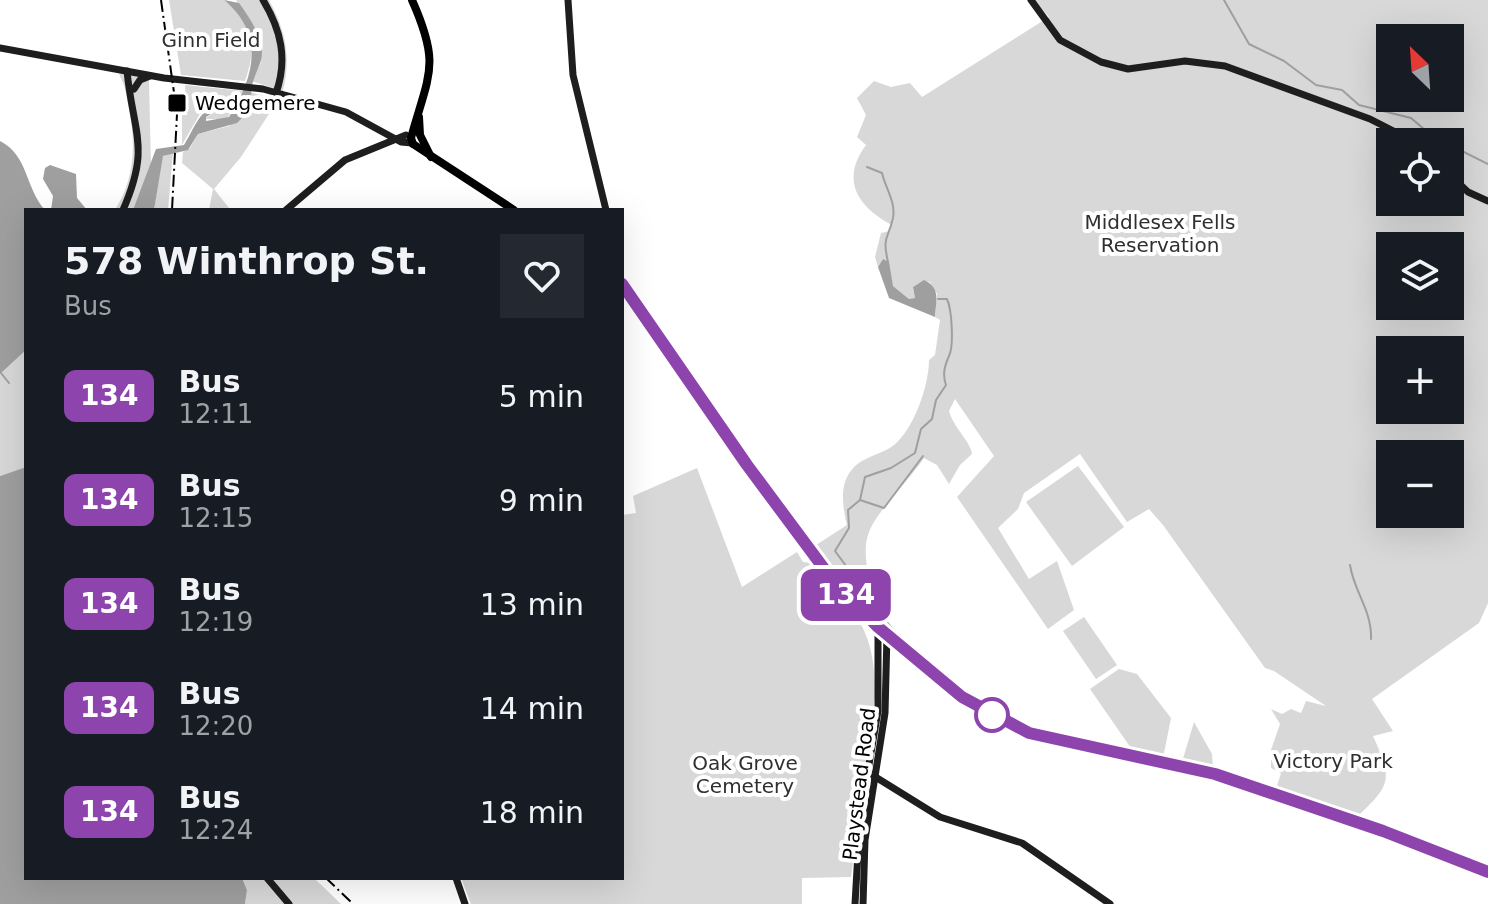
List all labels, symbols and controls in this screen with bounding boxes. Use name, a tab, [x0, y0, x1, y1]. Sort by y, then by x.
north arrow	[1376, 24, 1464, 112]
map controls	[1376, 24, 1464, 528]
park label: Ginn Field	[162, 28, 260, 52]
place label: Wedgemere	[195, 91, 315, 115]
marker: Wedgemere	[166, 92, 188, 114]
button: locate	[1376, 128, 1464, 216]
park label: Middlesex Fells Reservation	[1085, 210, 1235, 257]
button: layers	[1376, 232, 1464, 320]
button: heart	[500, 234, 584, 318]
text: 578 Winthrop St.	[64, 239, 429, 283]
text: Bus	[64, 291, 112, 321]
button: +	[1376, 336, 1464, 424]
text: Bus	[178, 364, 241, 399]
text: 134	[80, 379, 138, 412]
text: 5 min	[499, 379, 584, 414]
text: 12:11	[178, 399, 253, 429]
button: −	[1376, 440, 1464, 528]
text: Bus	[178, 468, 241, 503]
text: 134	[80, 483, 138, 516]
text: 9 min	[499, 483, 584, 518]
text: 12:15	[178, 503, 253, 533]
line badge: 134	[800, 569, 892, 621]
text: Bus	[178, 572, 241, 607]
text: 134	[817, 578, 875, 611]
text: 134	[80, 587, 138, 620]
text: 13 min	[480, 587, 584, 622]
text: 12:19	[178, 607, 253, 637]
text: Bus	[178, 676, 241, 711]
text: 134	[80, 691, 138, 724]
text: 14 min	[480, 691, 584, 726]
unlabelled marker	[975, 698, 1009, 732]
street label: Playstead Road	[838, 706, 880, 862]
text: 12:20	[178, 711, 253, 741]
park label: Victory Park	[1273, 749, 1393, 773]
park label: Oak Grove Cemetery	[692, 751, 798, 798]
text: Bus	[178, 780, 241, 815]
text: 134	[80, 795, 138, 828]
text: 18 min	[480, 795, 584, 830]
text: 12:24	[178, 815, 253, 845]

